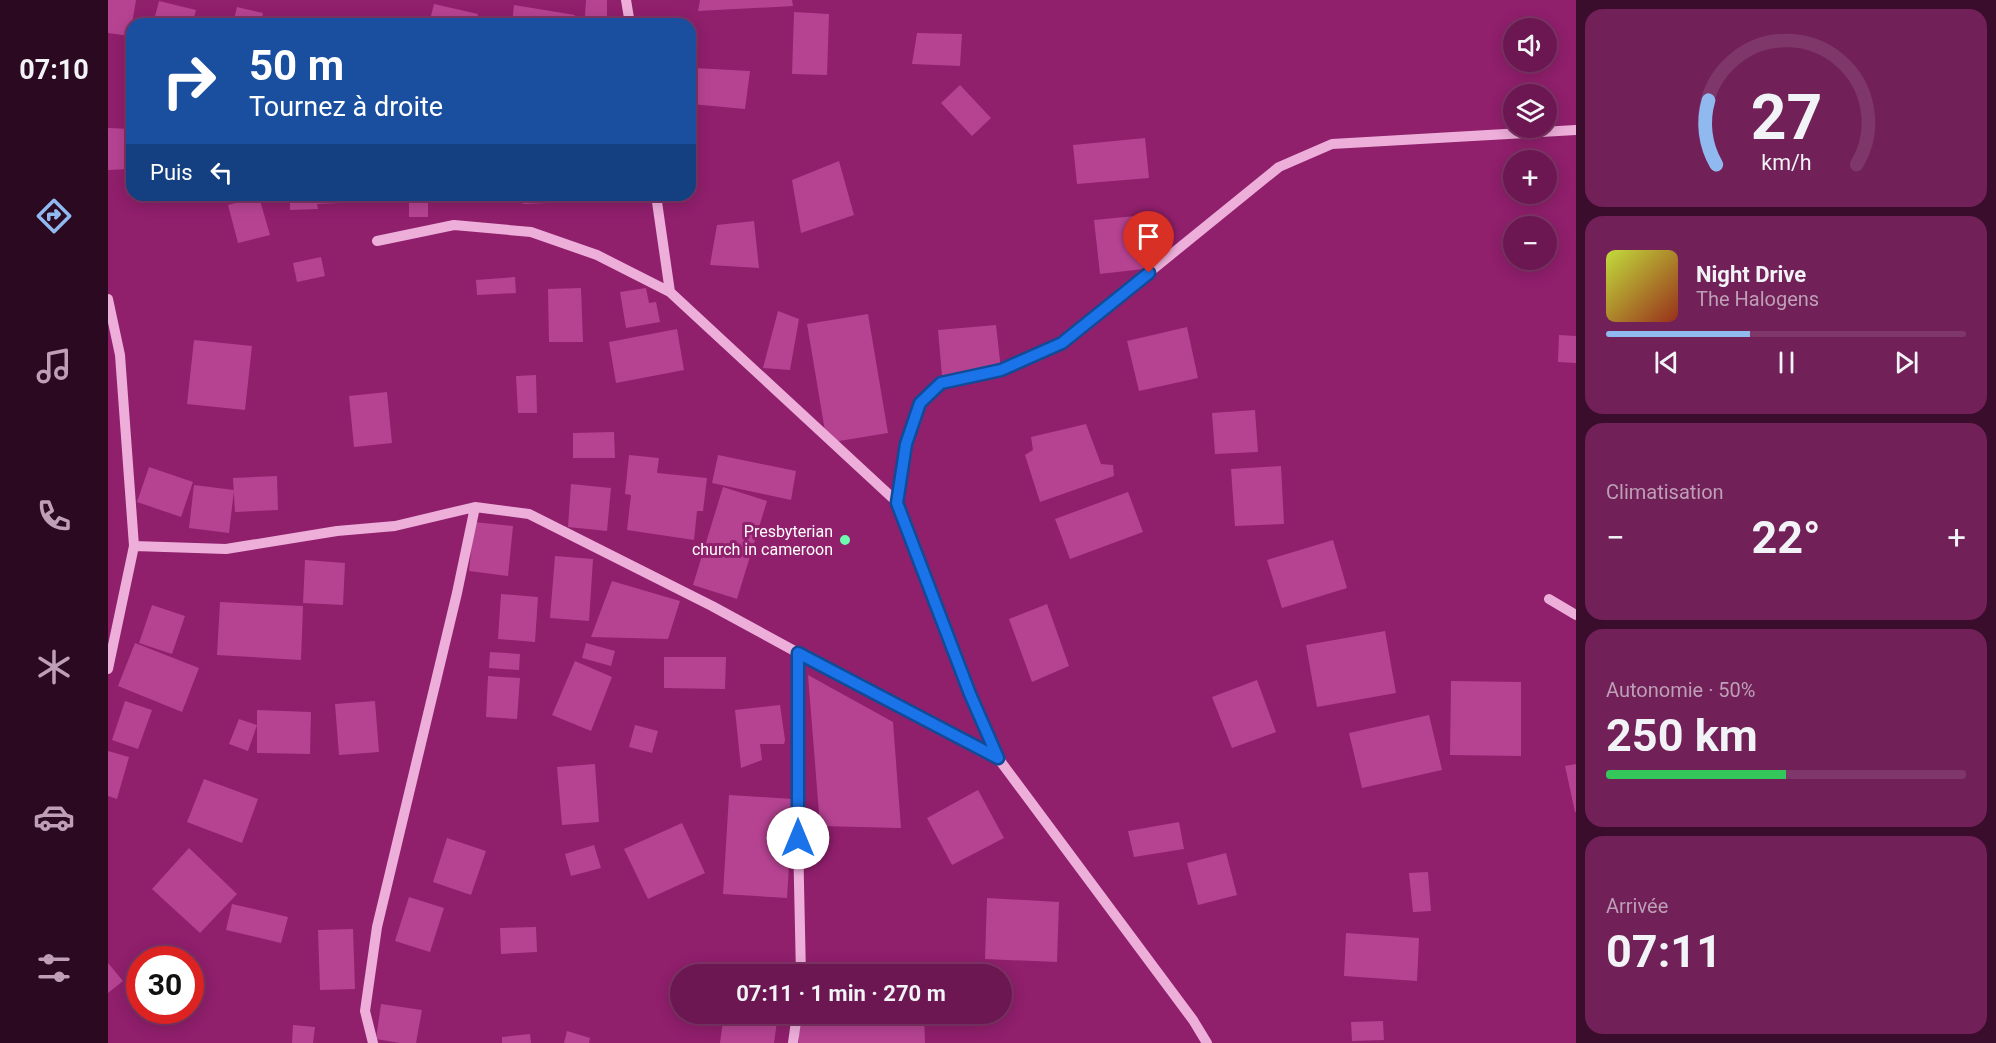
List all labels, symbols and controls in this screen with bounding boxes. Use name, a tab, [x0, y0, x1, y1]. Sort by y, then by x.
map controls	[1503, 18, 1557, 270]
button: sound	[1503, 18, 1557, 72]
text: 50 m	[249, 41, 344, 90]
icon: right	[150, 42, 228, 120]
text: 07:10	[19, 54, 89, 86]
text: 27	[1750, 81, 1822, 154]
button: layers	[1503, 84, 1557, 138]
text: Tournez à droite	[249, 91, 443, 123]
button: +	[1503, 150, 1557, 204]
text: km/h	[1761, 150, 1811, 175]
icon: left	[205, 156, 238, 189]
text: Puis	[150, 160, 193, 185]
icon: directions	[33, 195, 75, 237]
pin	[1123, 211, 1174, 273]
button: −	[1503, 216, 1557, 270]
icon: arrive	[1132, 220, 1165, 253]
text: Night Drive	[1696, 262, 1806, 287]
text: The Halogens	[1696, 287, 1819, 311]
icon: music	[33, 345, 75, 387]
icon: previous	[1650, 346, 1683, 379]
icon: pause	[1770, 346, 1803, 379]
icon: next	[1890, 346, 1923, 379]
text: Climatisation	[1606, 480, 1724, 504]
icon: phone	[33, 495, 75, 537]
text: 22°	[1751, 511, 1821, 564]
text: −	[1606, 518, 1625, 557]
text: +	[1947, 518, 1966, 557]
place label: Presbyterian church in cameroon	[692, 522, 833, 559]
marker: Presbyterian church in cameroon	[838, 533, 852, 547]
icon: climate	[33, 646, 75, 688]
text: Autonomie · 50%	[1606, 678, 1755, 702]
text: 250 km	[1606, 709, 1758, 762]
icon: car	[33, 796, 75, 838]
position arrow	[766, 806, 830, 870]
text: Arrivée	[1606, 894, 1668, 918]
text: 07:11	[1606, 925, 1722, 978]
speed limit sign: 30	[126, 946, 204, 1024]
icon: filters	[33, 947, 75, 989]
text: 07:11 · 1 min · 270 m	[736, 981, 946, 1006]

